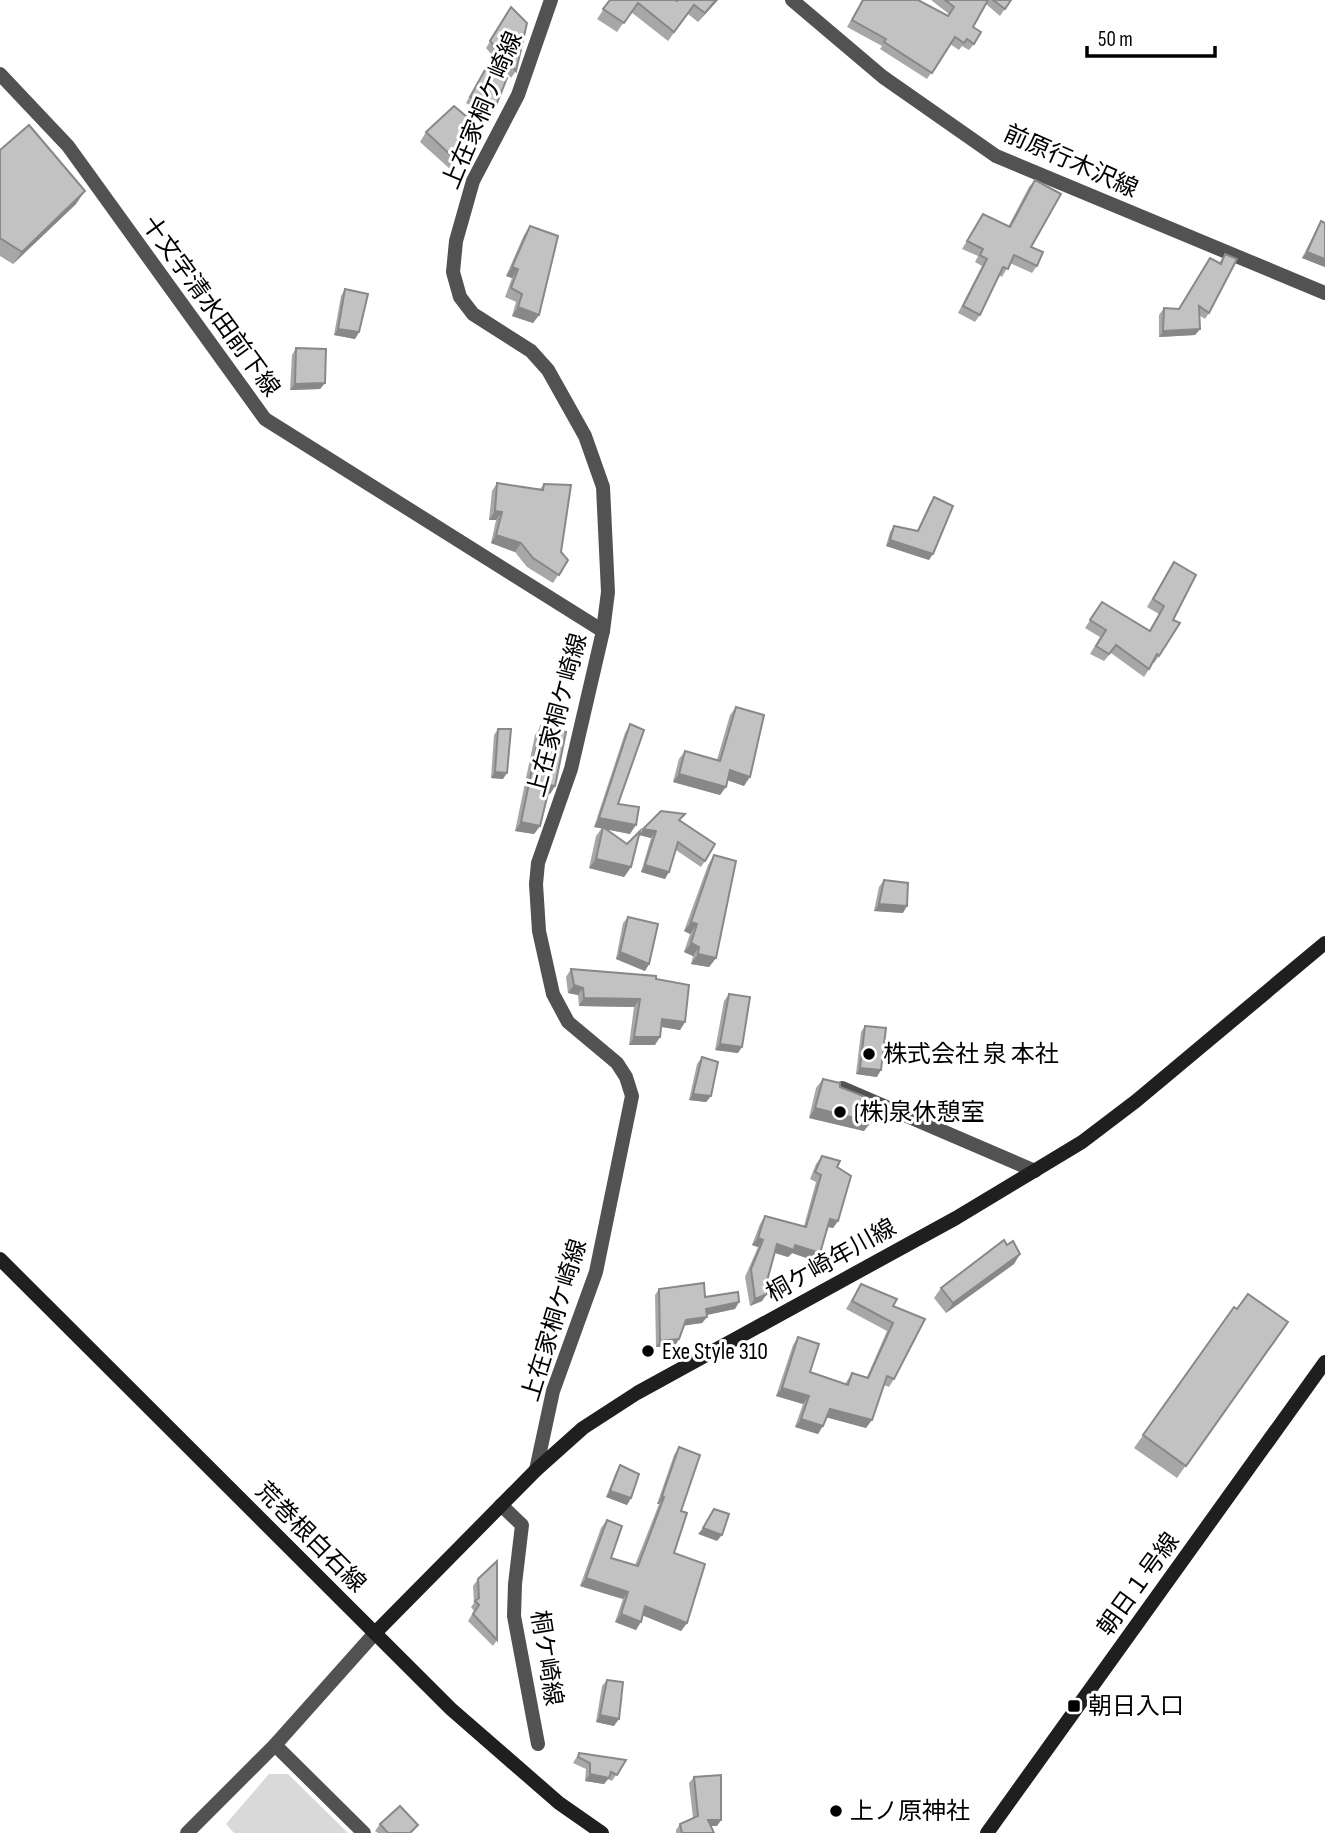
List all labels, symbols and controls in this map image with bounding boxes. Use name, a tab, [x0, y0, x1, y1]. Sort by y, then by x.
scale bar	[1087, 14, 1215, 58]
street label: 上在家桐ケ崎線	[436, 27, 529, 193]
text: 50 m	[1098, 27, 1133, 52]
street label: 前原行木沢線	[999, 119, 1142, 204]
street label: 十文字清水田前下線	[135, 210, 286, 402]
street label: 上在家桐ケ崎線	[522, 630, 593, 800]
place label: 株式会社 泉 本社	[883, 1040, 1059, 1069]
marker: 株式会社 泉 本社	[861, 1046, 877, 1062]
place label: (株)泉休憩室	[854, 1098, 984, 1127]
marker: (株)泉休憩室	[832, 1104, 848, 1120]
street label: 桐ケ崎年川線	[761, 1213, 901, 1308]
street label: 上在家桐ケ崎線	[516, 1236, 593, 1405]
place label: Exe Style 310	[662, 1337, 768, 1366]
marker: Exe Style 310	[640, 1343, 656, 1359]
street label: 荒巻根白石線	[249, 1476, 372, 1599]
street label: 朝日１号線	[1091, 1527, 1185, 1641]
street label: 桐ケ崎線	[525, 1608, 568, 1708]
place label: 朝日入口	[1088, 1692, 1184, 1721]
marker: 朝日入口	[1066, 1698, 1082, 1714]
place label: 上ノ原神社	[850, 1797, 970, 1826]
marker: 上ノ原神社	[828, 1803, 844, 1819]

